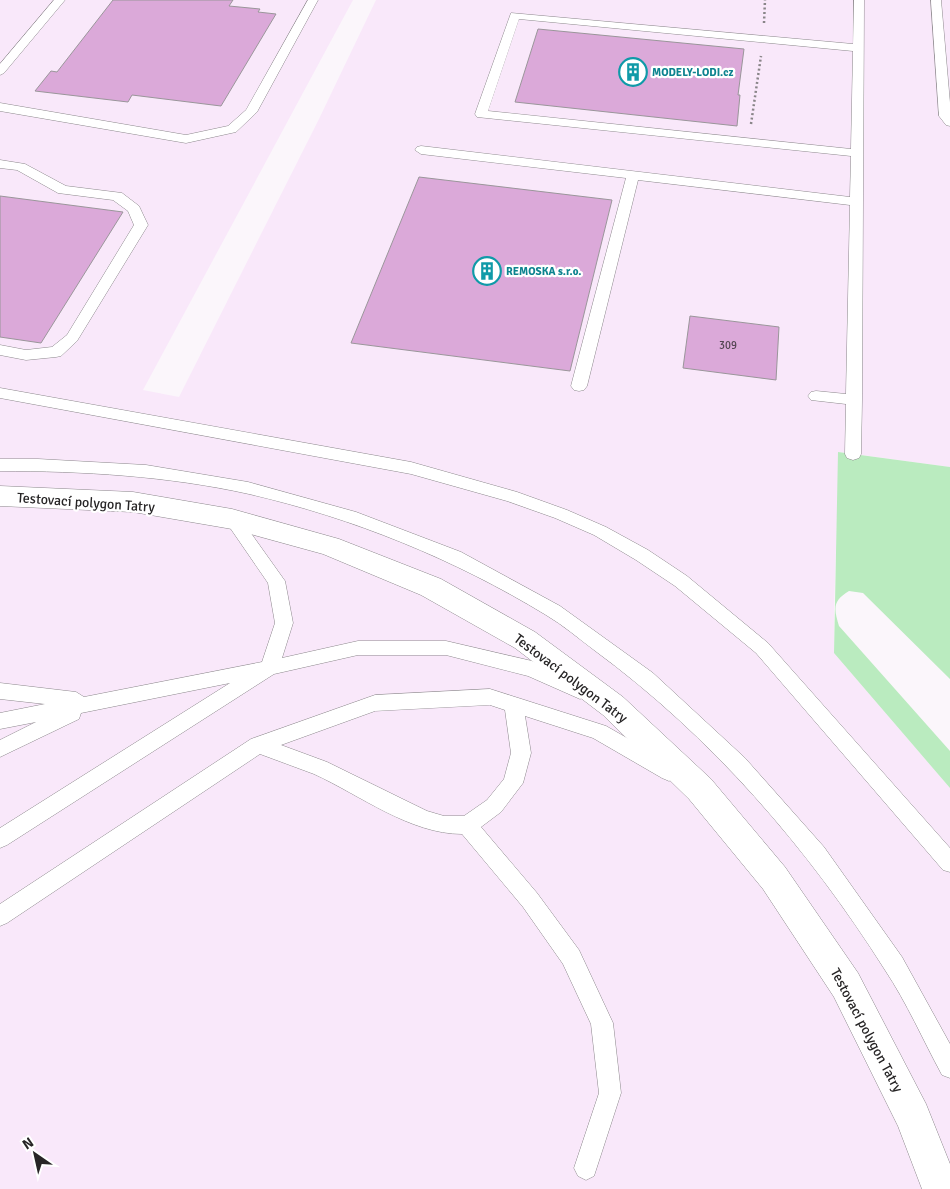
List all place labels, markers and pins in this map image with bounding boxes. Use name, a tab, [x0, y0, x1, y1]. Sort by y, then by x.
building icon: MODELY-LODI.cz	[618, 57, 648, 87]
place label: MODELY-LODI.cz	[652, 66, 733, 79]
building icon: REMOSKA s.r.o.	[472, 256, 502, 286]
place label: REMOSKA s.r.o.	[506, 265, 582, 278]

